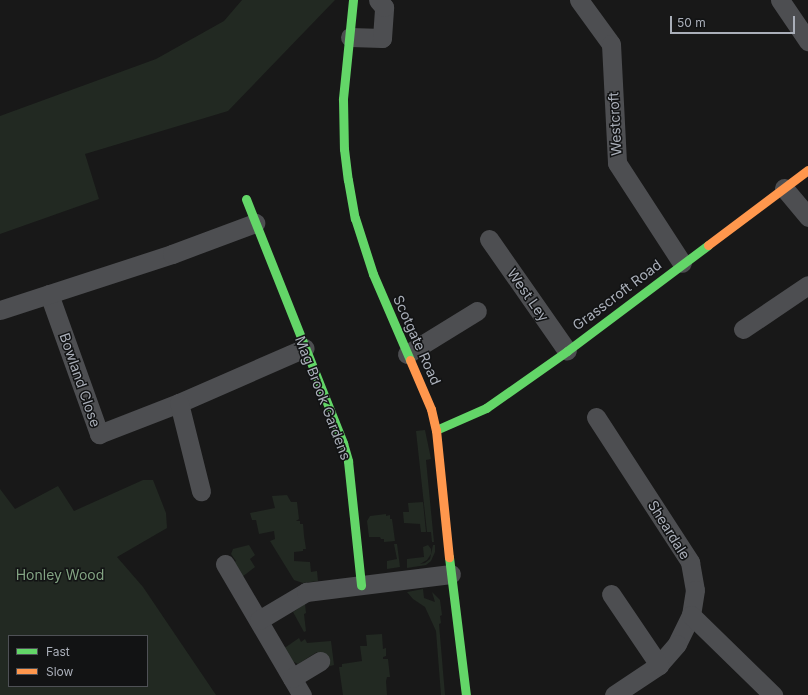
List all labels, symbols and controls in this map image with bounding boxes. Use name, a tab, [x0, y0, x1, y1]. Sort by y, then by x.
scale bar	[672, 8, 797, 34]
text: 50 m	[677, 15, 706, 30]
street label: Westcroft	[605, 92, 625, 156]
street label: Grasscroft Road	[569, 256, 665, 334]
street label: West Ley	[504, 265, 552, 325]
street label: Scotgate Road	[390, 292, 444, 388]
street label: Bowland Close	[56, 331, 104, 429]
street label: Mag Brook Gardens	[292, 334, 354, 462]
street label: Sheardale	[644, 497, 694, 563]
park label: Honley Wood	[16, 567, 104, 583]
legend	[8, 635, 148, 687]
text: Fast	[46, 644, 70, 659]
text: Slow	[46, 664, 73, 679]

